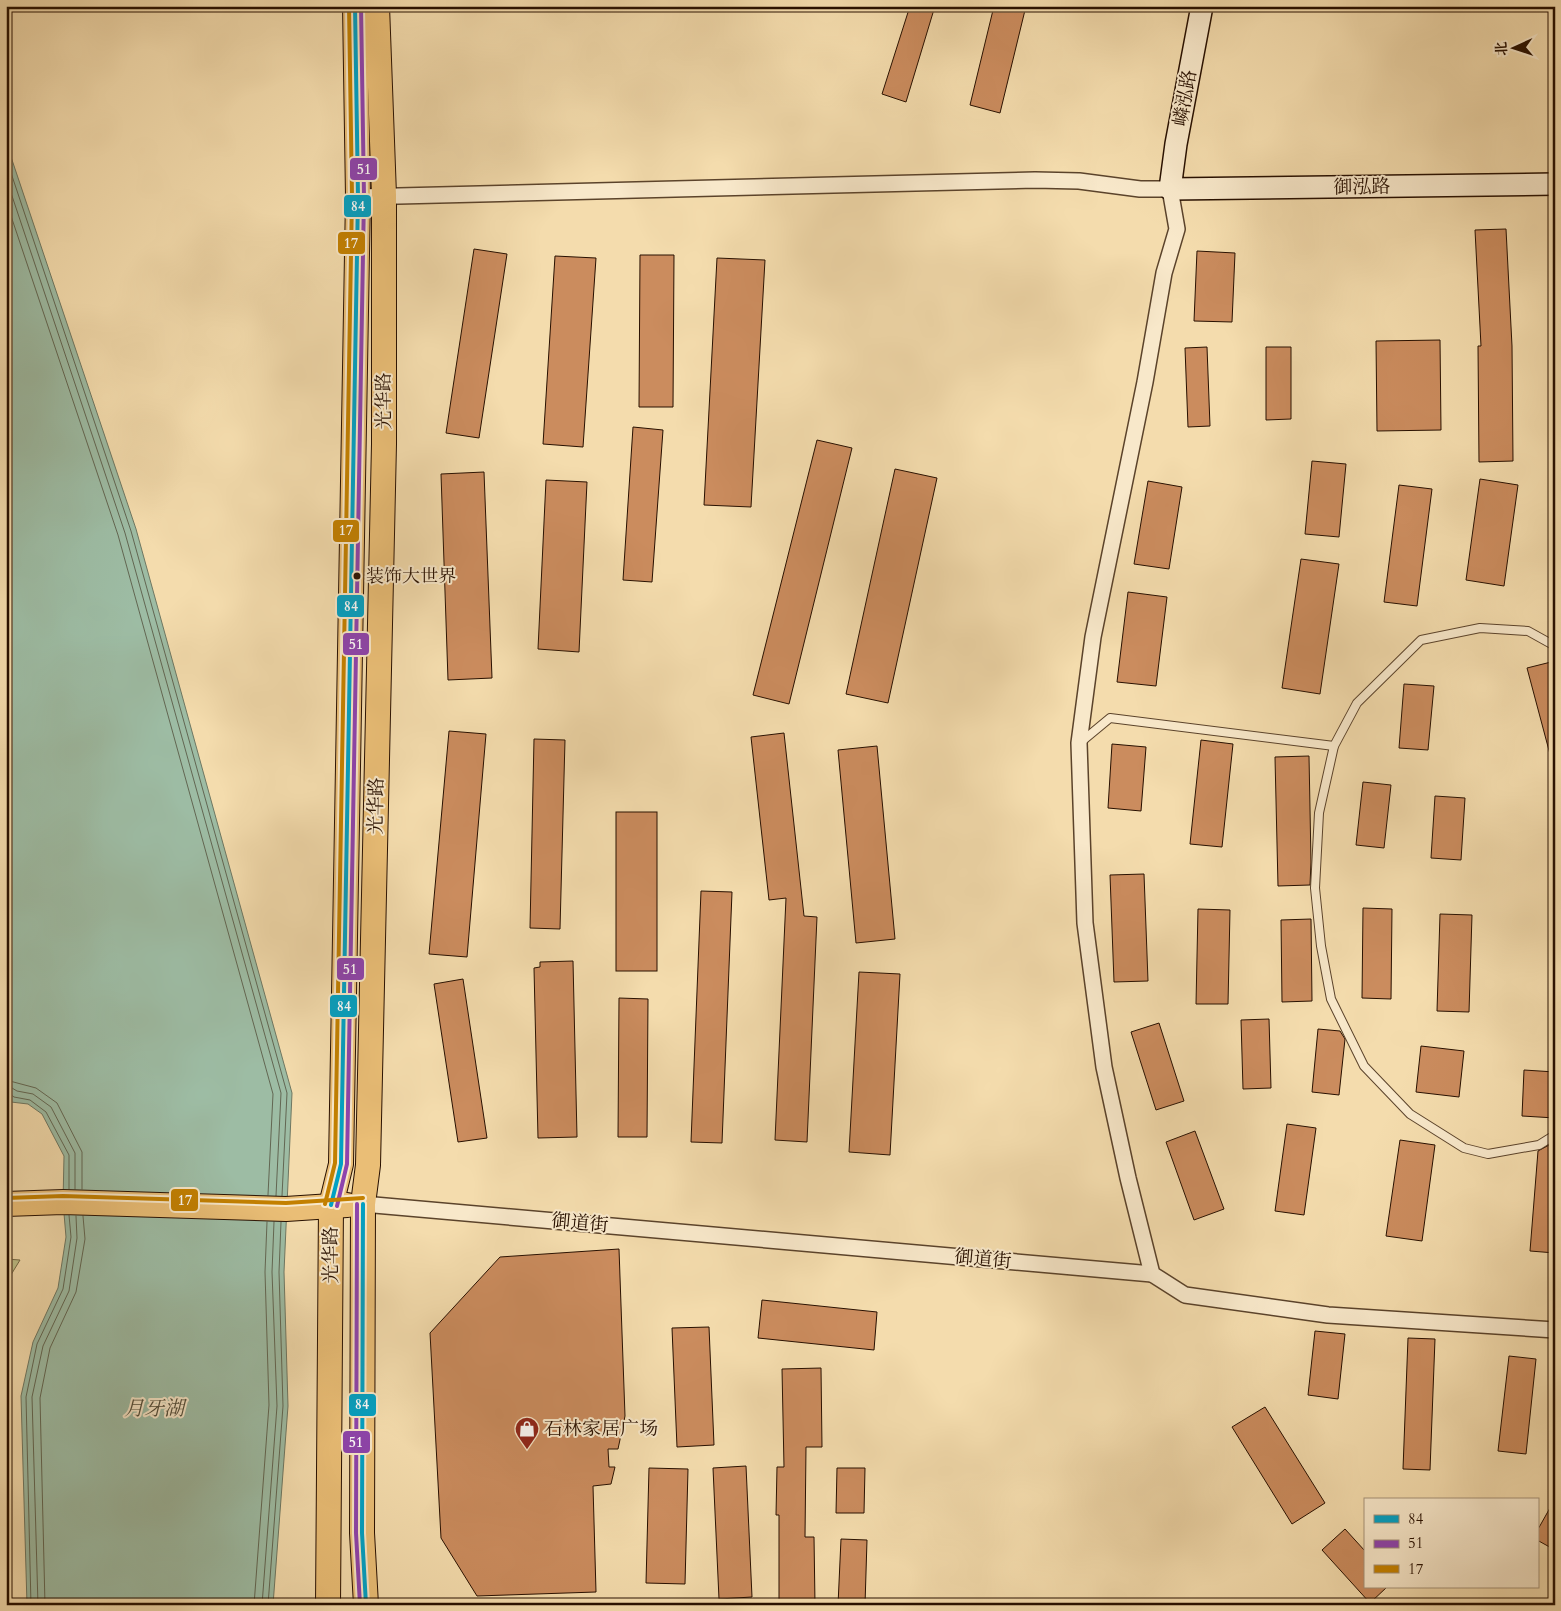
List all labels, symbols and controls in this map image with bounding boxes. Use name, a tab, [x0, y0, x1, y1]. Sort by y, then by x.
north arrow	[1488, 22, 1538, 72]
text: 北	[1492, 41, 1511, 56]
street label: 嶙泓路	[1167, 68, 1203, 128]
line badge: 51	[349, 157, 378, 181]
text: 51	[357, 160, 371, 179]
street label: 御泓路	[1333, 174, 1391, 200]
line badge: 84	[343, 194, 372, 218]
text: 84	[351, 197, 365, 216]
line badge: 17	[337, 231, 366, 255]
text: 17	[344, 234, 358, 253]
street label: 光华路	[371, 372, 397, 430]
line badge: 17	[332, 519, 360, 543]
text: 17	[339, 521, 353, 540]
place label: 装饰大世界	[366, 564, 456, 589]
marker: 装饰大世界	[352, 571, 362, 581]
line badge: 84	[336, 594, 365, 618]
text: 84	[344, 597, 358, 616]
line badge: 51	[342, 632, 370, 656]
text: 51	[349, 635, 363, 654]
street label: 光华路	[363, 777, 389, 835]
line badge: 51	[336, 957, 365, 981]
text: 51	[343, 960, 357, 979]
line badge: 84	[329, 994, 358, 1018]
text: 84	[337, 997, 351, 1016]
line badge: 17	[170, 1188, 199, 1212]
text: 17	[178, 1191, 192, 1210]
street label: 御道街	[550, 1208, 610, 1238]
street label: 光华路	[318, 1226, 344, 1284]
street label: 御道街	[953, 1244, 1013, 1274]
line badge: 84	[348, 1393, 377, 1417]
water label: 月牙湖	[124, 1395, 187, 1422]
text: 84	[355, 1395, 369, 1414]
shop icon: 石林家居广场	[514, 1416, 540, 1450]
place label: 石林家居广场	[544, 1416, 658, 1442]
line badge: 51	[342, 1430, 371, 1454]
text: 51	[349, 1433, 363, 1452]
legend	[1364, 1498, 1538, 1588]
text: 84	[1408, 1509, 1424, 1529]
text: 51	[1408, 1533, 1423, 1553]
text: 17	[1408, 1559, 1424, 1579]

